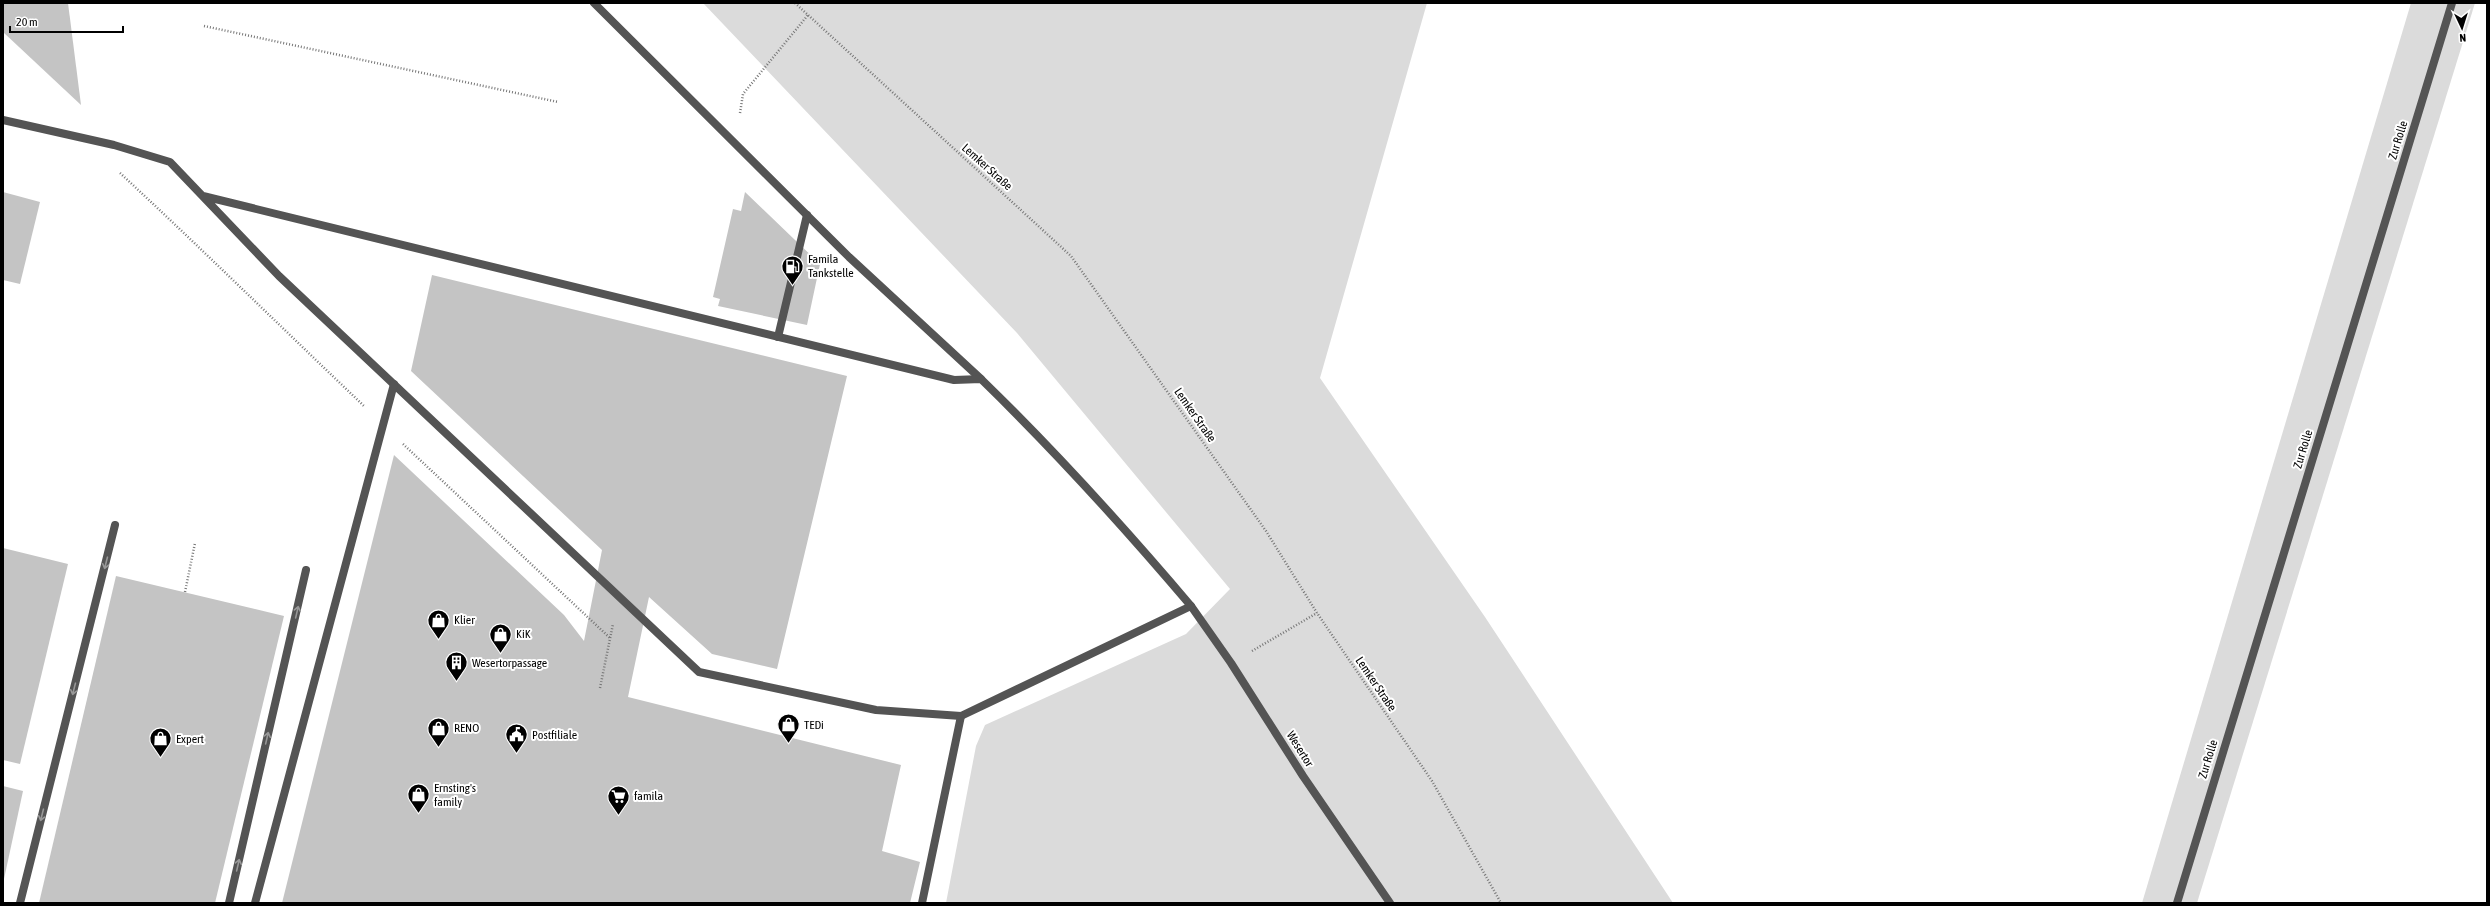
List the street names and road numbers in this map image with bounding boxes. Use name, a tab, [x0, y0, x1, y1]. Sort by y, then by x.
street label: Zur Rolle	[2385, 119, 2411, 161]
street label: Lemker Straße	[959, 141, 1015, 193]
street label: Lemker Straße	[1171, 385, 1219, 445]
street label: Zur Rolle	[2290, 428, 2316, 470]
street label: Lemker Straße	[1353, 654, 1399, 714]
street label: Wesertor	[1284, 729, 1317, 770]
street label: Zur Rolle	[2195, 738, 2221, 780]

